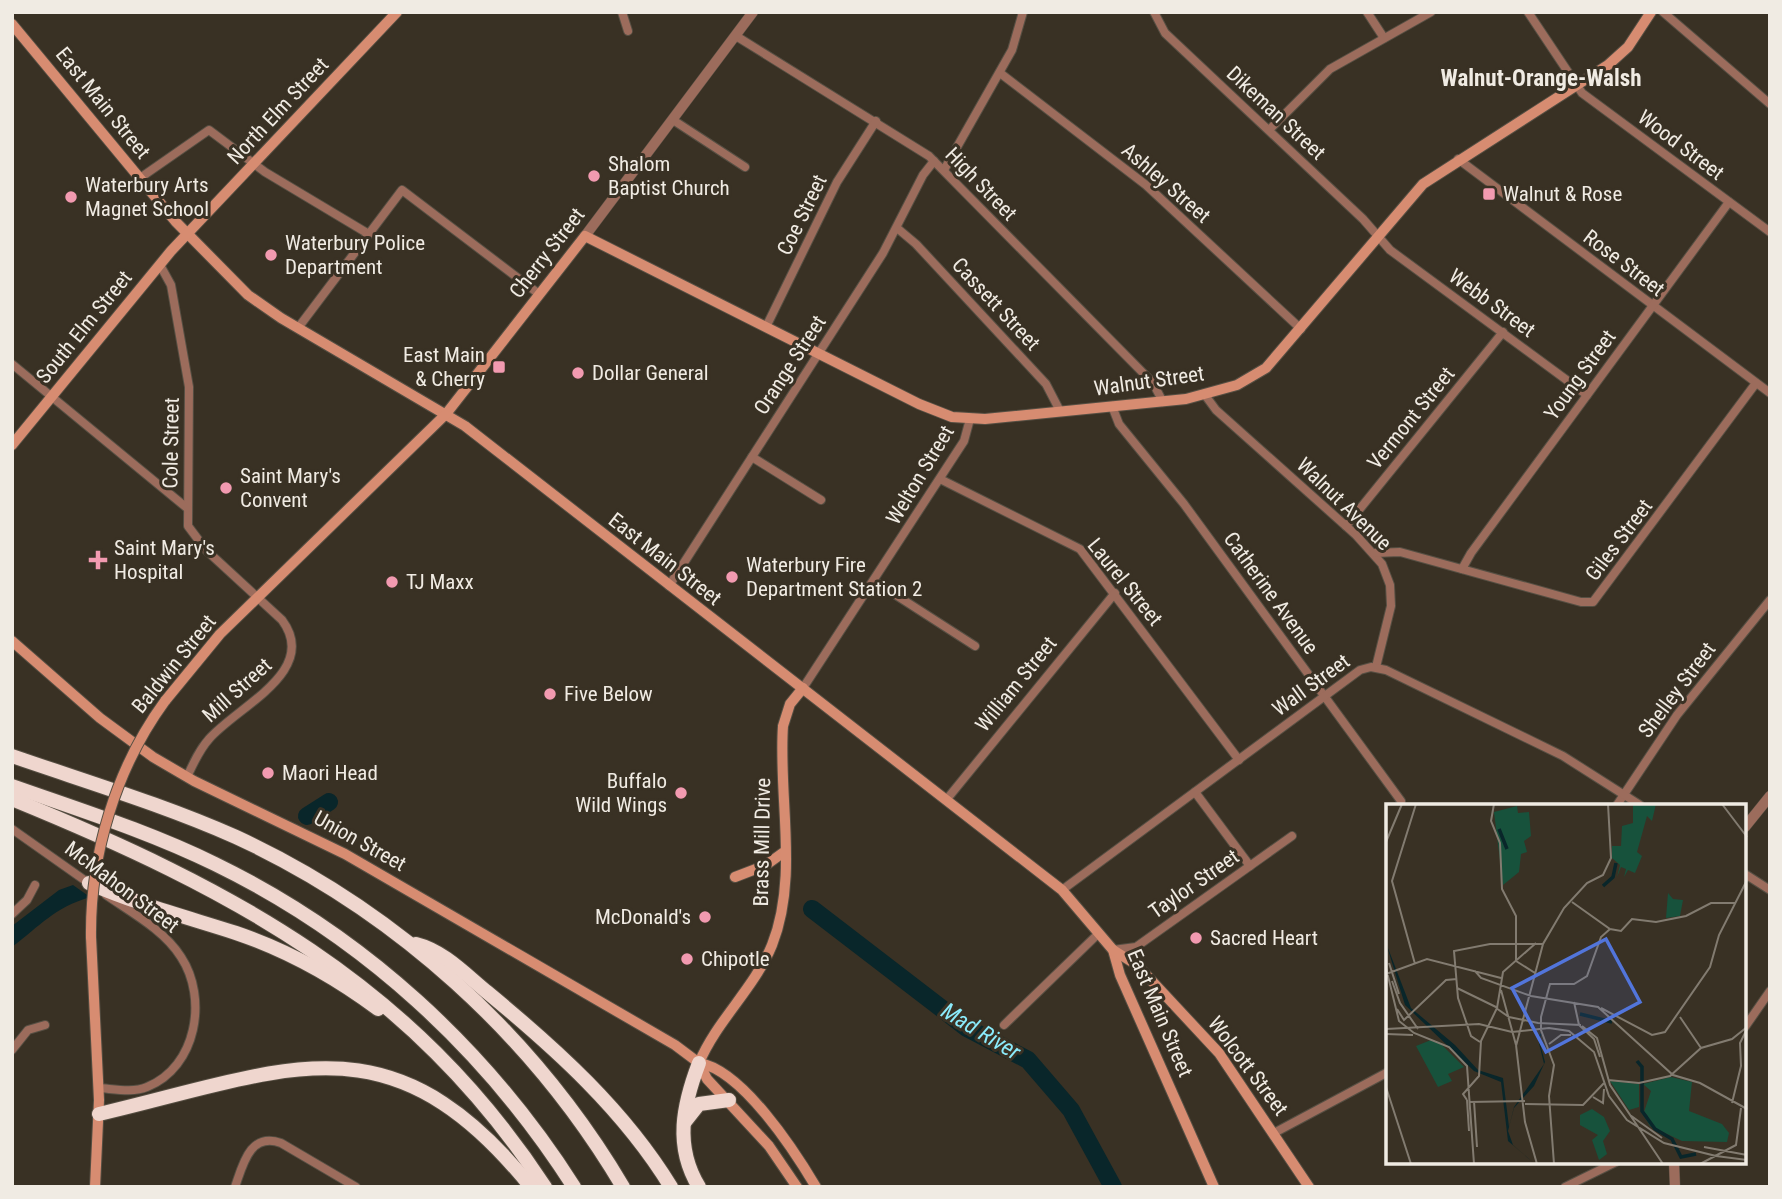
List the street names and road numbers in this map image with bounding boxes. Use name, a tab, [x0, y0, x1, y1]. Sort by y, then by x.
street label: East Main Street	[51, 43, 155, 163]
street label: North Elm Street	[223, 53, 333, 169]
street label: Dikeman Street	[1222, 61, 1330, 165]
street label: Wood Street	[1633, 105, 1729, 185]
street label: Ashley Street	[1117, 138, 1215, 228]
street label: High Street	[940, 142, 1022, 226]
street label: Coe Street	[772, 171, 832, 259]
street label: Cherry Street	[504, 203, 590, 303]
street label: Rose Street	[1579, 225, 1669, 301]
street label: Cassett Street	[947, 253, 1045, 355]
street label: Webb Street	[1444, 264, 1540, 342]
street label: South Elm Street	[31, 266, 137, 388]
street label: Orange Street	[749, 311, 831, 419]
street label: Young Street	[1539, 325, 1621, 425]
street label: Walnut Street	[1092, 361, 1206, 401]
street label: Vermont Street	[1363, 362, 1459, 474]
street label: Cole Street	[158, 397, 184, 489]
street label: Welton Street	[881, 421, 959, 529]
street label: Walnut Avenue	[1292, 453, 1396, 555]
street label: Giles Street	[1581, 495, 1657, 585]
street label: East Main Street	[604, 508, 726, 610]
street label: Catherine Avenue	[1219, 527, 1323, 659]
street label: Laurel Street	[1083, 534, 1167, 630]
street label: Baldwin Street	[127, 610, 221, 718]
street label: William Street	[970, 632, 1062, 736]
street label: Shelley Street	[1633, 638, 1721, 742]
street label: Wall Street	[1268, 649, 1354, 721]
street label: Mill Street	[198, 653, 276, 727]
street label: Brass Mill Drive	[749, 777, 775, 906]
street label: Union Street	[310, 806, 410, 876]
street label: McMahon Street	[60, 836, 184, 938]
street label: Taylor Street	[1144, 844, 1244, 924]
street label: East Main Street	[1122, 946, 1198, 1080]
street label: Wolcott Street	[1203, 1012, 1293, 1120]

